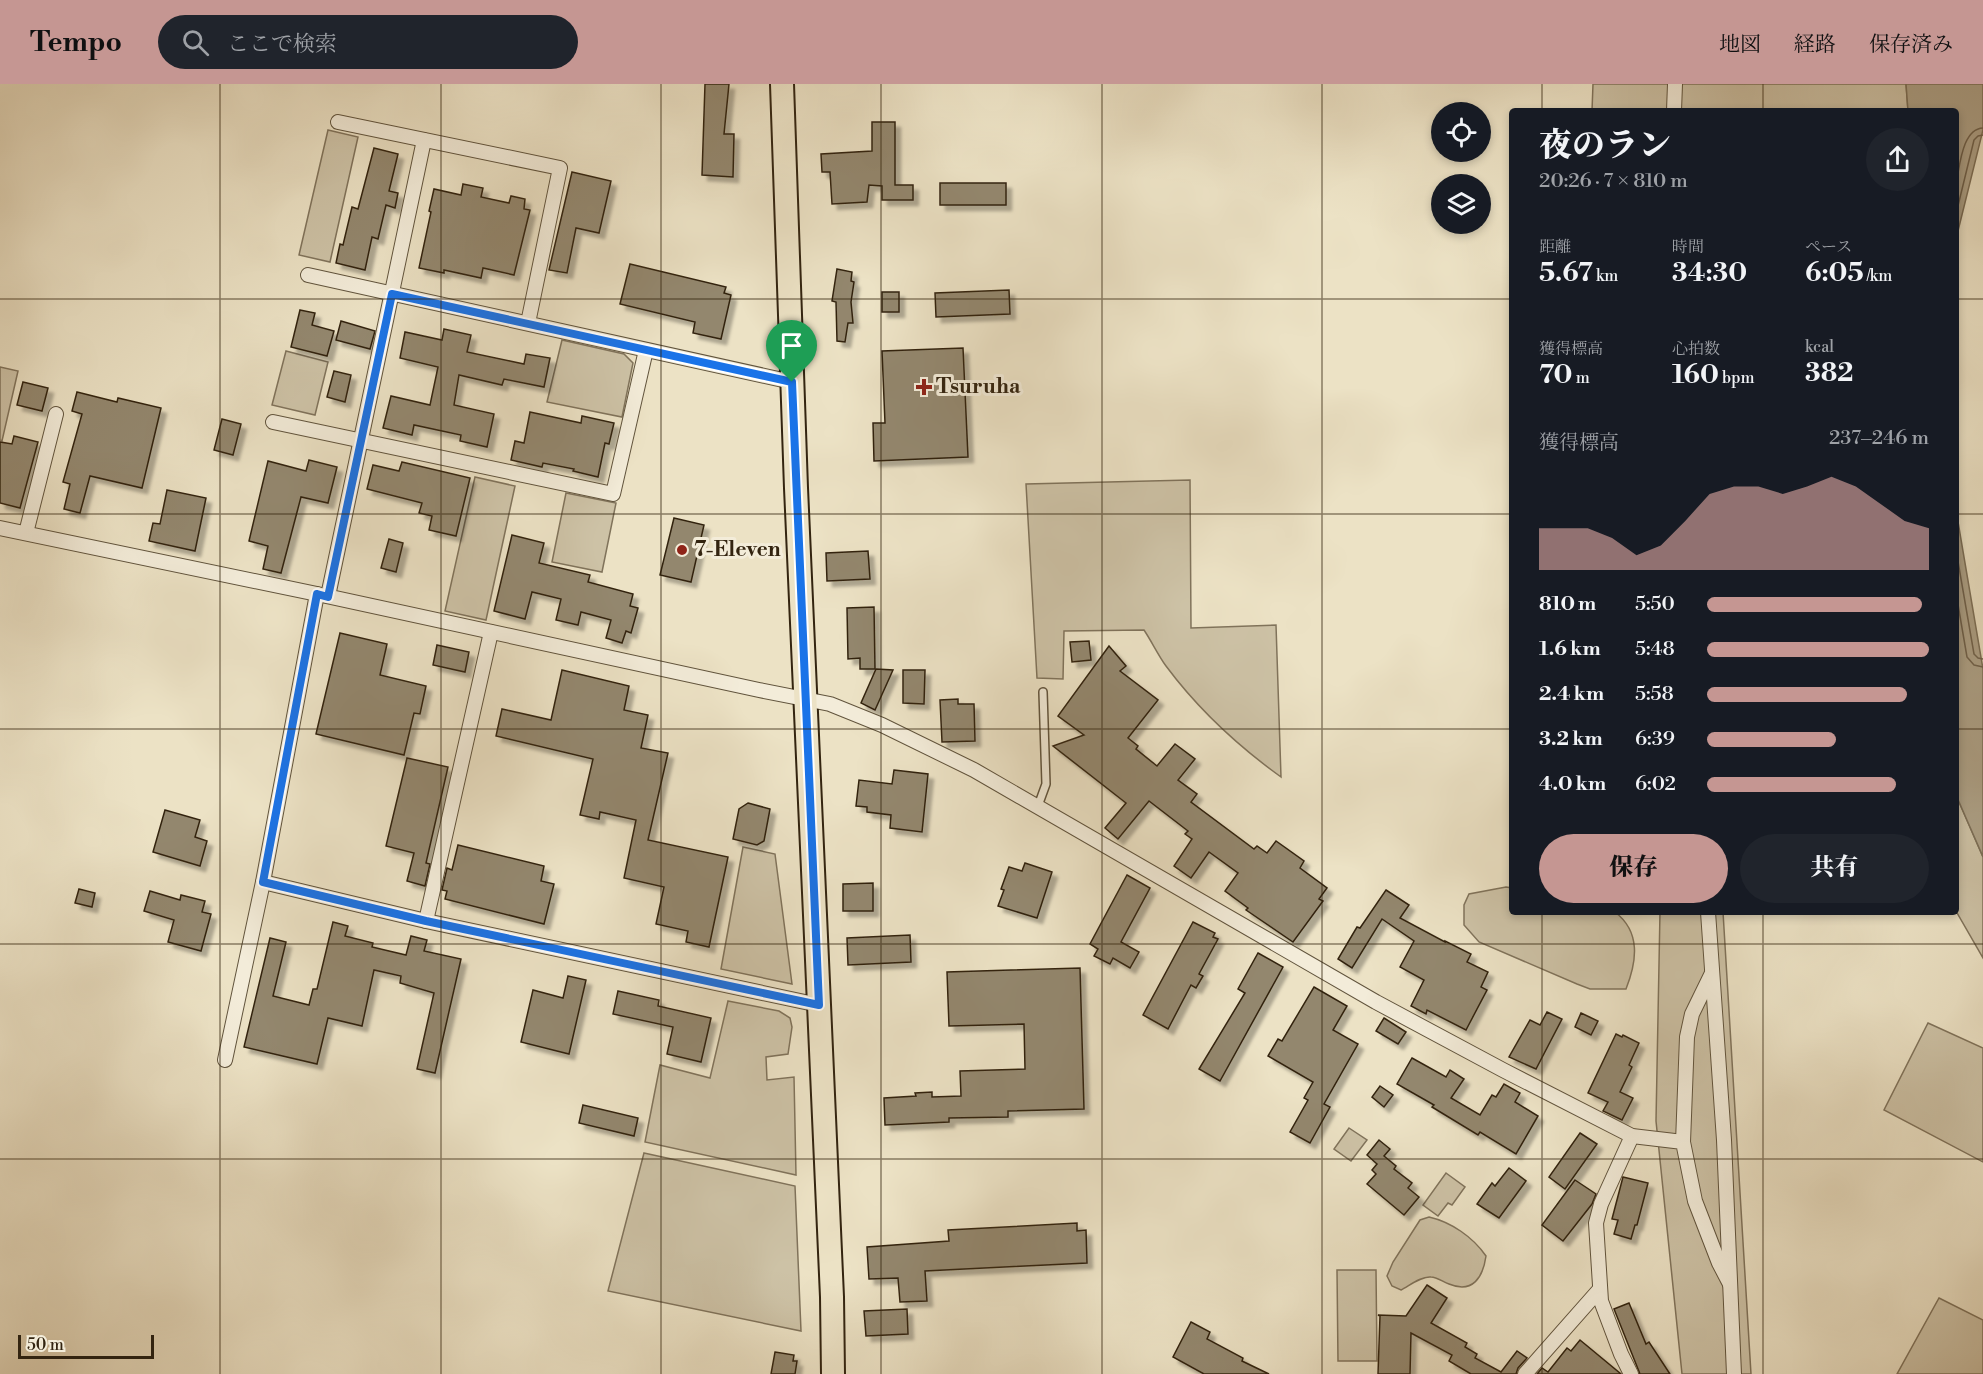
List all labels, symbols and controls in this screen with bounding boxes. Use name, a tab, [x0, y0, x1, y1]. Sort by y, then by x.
search box	[158, 15, 578, 69]
text: Tempo	[30, 25, 122, 60]
icon: search	[179, 26, 212, 59]
text: ここで検索	[227, 31, 337, 58]
text: 地図	[1719, 32, 1761, 58]
text: 経路	[1794, 32, 1836, 58]
text: 保存済み	[1869, 32, 1953, 58]
map controls	[1431, 102, 1491, 234]
button: locate	[1431, 102, 1491, 162]
text: 夜のラン	[1539, 126, 1671, 167]
button: share	[1866, 128, 1929, 191]
text: 20:26 · 7 × 810 m	[1539, 169, 1688, 194]
button: layers	[1431, 174, 1491, 234]
text: 距離	[1539, 237, 1571, 257]
text: 時間	[1672, 237, 1704, 257]
text: ペース	[1805, 237, 1852, 257]
text: 5.67	[1539, 257, 1593, 289]
text: 34:30	[1672, 257, 1747, 289]
text: 6:05	[1805, 257, 1864, 289]
text: km	[1593, 266, 1618, 286]
text: /km	[1864, 266, 1892, 286]
pin	[766, 320, 817, 382]
icon: arrive	[775, 329, 808, 362]
text: kcal	[1805, 337, 1834, 357]
text: 獲得標高	[1539, 339, 1603, 359]
text: 心拍数	[1672, 339, 1720, 359]
text: 382	[1805, 357, 1853, 389]
text: 70	[1539, 359, 1572, 391]
text: 160	[1672, 359, 1719, 391]
text: m	[1572, 368, 1590, 388]
text: bpm	[1719, 368, 1755, 388]
place label: Tsuruha	[936, 374, 1021, 400]
marker: Tsuruha	[917, 380, 931, 394]
text: 237–246 m	[1829, 426, 1929, 451]
text: 獲得標高	[1539, 431, 1619, 456]
place label: 7-Eleven	[694, 537, 781, 563]
marker: 7-Eleven	[675, 543, 689, 557]
text: 810 m	[1539, 592, 1596, 617]
text: 5:50	[1635, 592, 1675, 617]
text: 1.6 km	[1539, 637, 1601, 662]
text: 5:48	[1635, 637, 1675, 662]
text: 2.4 km	[1539, 682, 1604, 707]
text: 5:58	[1635, 682, 1674, 707]
text: 3.2 km	[1539, 727, 1603, 752]
text: 6:39	[1635, 727, 1675, 752]
text: 4.0 km	[1539, 772, 1606, 797]
text: 6:02	[1635, 772, 1676, 797]
button: 保存	[1539, 834, 1728, 903]
button: 共有	[1740, 834, 1929, 903]
scale bar	[18, 1332, 154, 1360]
text: 50 m	[27, 1335, 64, 1355]

